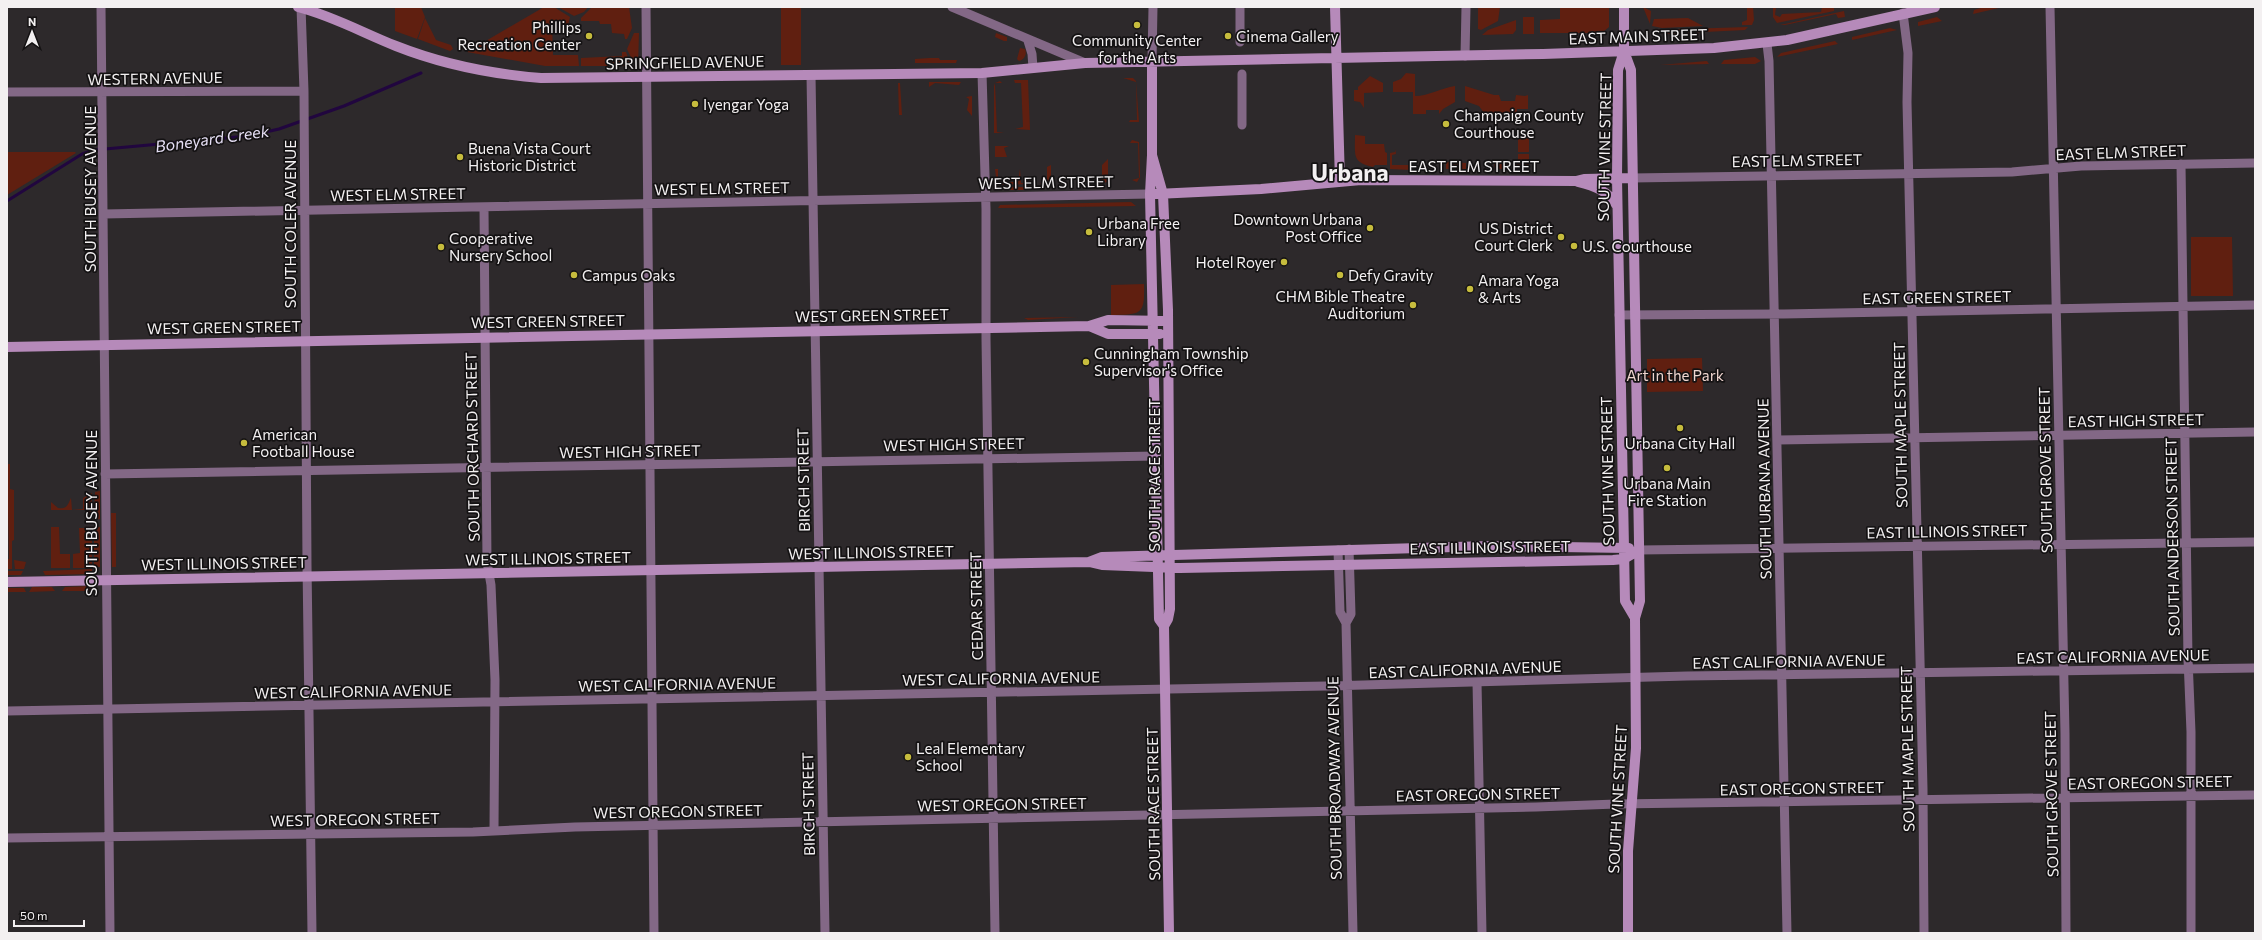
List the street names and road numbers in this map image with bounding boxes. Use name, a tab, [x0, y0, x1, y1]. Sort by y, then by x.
street label: EAST MAIN STREET	[1568, 25, 1708, 47]
street label: SPRINGFIELD AVENUE	[606, 52, 765, 72]
street label: WESTERN AVENUE	[87, 68, 223, 88]
street label: SOUTH VINE STREET	[1594, 72, 1614, 222]
street label: SOUTH BUSEY AVENUE	[81, 106, 99, 272]
street label: SOUTH COLER AVENUE	[281, 140, 299, 308]
street label: EAST ELM STREET	[2055, 141, 2187, 163]
street label: EAST ELM STREET	[1731, 150, 1863, 170]
street label: EAST ELM STREET	[1409, 157, 1540, 175]
street label: WEST ELM STREET	[978, 172, 1114, 192]
street label: WEST ELM STREET	[654, 178, 790, 198]
street label: WEST ELM STREET	[330, 184, 466, 204]
street label: EAST GREEN STREET	[1862, 287, 2012, 307]
street label: WEST GREEN STREET	[795, 305, 950, 325]
street label: WEST GREEN STREET	[471, 311, 626, 331]
street label: WEST GREEN STREET	[147, 317, 302, 337]
street label: SOUTH MAPLE STREET	[1890, 342, 1910, 508]
street label: SOUTH ORCHARD STREET	[461, 352, 483, 542]
street label: SOUTH GROVE STREET	[2035, 386, 2055, 553]
street label: SOUTH VINE STREET	[1597, 396, 1617, 546]
street label: SOUTH RACE STREET	[1145, 398, 1163, 552]
street label: SOUTH URBANA AVENUE	[1753, 398, 1775, 580]
street label: EAST HIGH STREET	[2068, 410, 2205, 430]
street label: BIRCH STREET	[793, 428, 813, 532]
street label: SOUTH BUSEY AVENUE	[82, 430, 100, 596]
street label: WEST HIGH STREET	[883, 434, 1025, 454]
street label: SOUTH ANDERSON STREET	[2161, 437, 2183, 636]
street label: WEST HIGH STREET	[559, 441, 701, 461]
street label: EAST ILLINOIS STREET	[1866, 521, 2028, 541]
street label: EAST ILLINOIS STREET	[1409, 537, 1571, 557]
street label: WEST ILLINOIS STREET	[788, 542, 955, 562]
street label: WEST ILLINOIS STREET	[465, 548, 632, 568]
street label: CEDAR STREET	[966, 551, 986, 661]
street label: WEST ILLINOIS STREET	[141, 553, 308, 573]
street label: EAST CALIFORNIA AVENUE	[2016, 645, 2210, 667]
street label: EAST CALIFORNIA AVENUE	[1692, 650, 1886, 672]
street label: EAST CALIFORNIA AVENUE	[1368, 657, 1562, 681]
street label: SOUTH MAPLE STREET	[1897, 666, 1917, 832]
street label: WEST CALIFORNIA AVENUE	[902, 667, 1100, 689]
street label: WEST CALIFORNIA AVENUE	[578, 673, 776, 695]
street label: SOUTH BROADWAY AVENUE	[1323, 676, 1345, 880]
street label: WEST CALIFORNIA AVENUE	[254, 680, 452, 702]
street label: SOUTH GROVE STREET	[2041, 710, 2061, 877]
street label: SOUTH VINE STREET	[1604, 724, 1630, 874]
street label: SOUTH RACE STREET	[1143, 727, 1163, 881]
street label: BIRCH STREET	[798, 752, 818, 856]
street label: EAST OREGON STREET	[2068, 772, 2233, 792]
street label: EAST OREGON STREET	[1720, 778, 1885, 798]
street label: EAST OREGON STREET	[1396, 784, 1561, 804]
street label: WEST OREGON STREET	[917, 794, 1087, 814]
street label: WEST OREGON STREET	[593, 801, 763, 821]
street label: WEST OREGON STREET	[270, 809, 440, 829]

